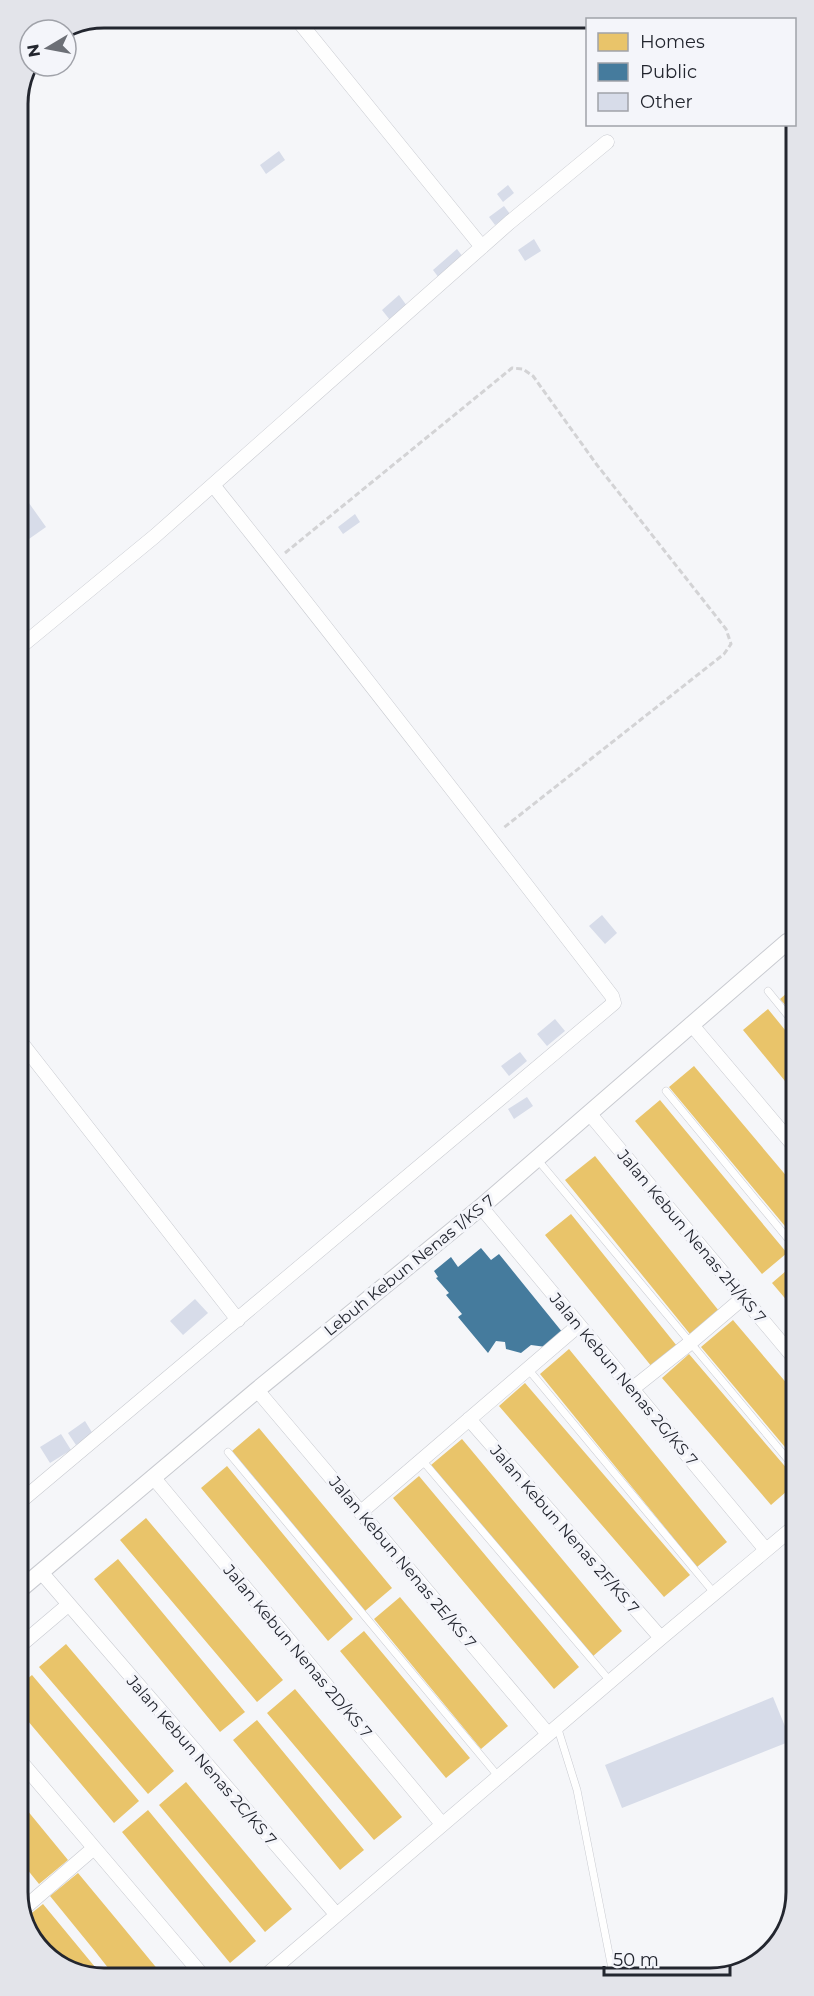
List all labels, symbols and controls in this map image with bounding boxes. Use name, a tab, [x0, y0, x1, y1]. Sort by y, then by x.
north arrow	[18, 18, 78, 78]
legend	[586, 18, 796, 126]
text: Homes	[640, 31, 705, 53]
text: N	[23, 42, 44, 59]
text: Public	[640, 61, 697, 83]
text: Other	[640, 91, 693, 113]
street label: Jalan Kebun Nenas 2H/KS 7	[613, 1145, 770, 1327]
street label: Lebuh Kebun Nenas 1/KS 7	[320, 1191, 498, 1340]
street label: Jalan Kebun Nenas 2G/KS 7	[545, 1288, 702, 1470]
street label: Jalan Kebun Nenas 2F/KS 7	[486, 1440, 643, 1617]
street label: Jalan Kebun Nenas 2E/KS 7	[325, 1472, 480, 1652]
street label: Jalan Kebun Nenas 2D/KS 7	[219, 1560, 376, 1742]
street label: Jalan Kebun Nenas 2C/KS 7	[122, 1671, 281, 1849]
scale bar	[604, 1939, 730, 1977]
text: 50 m	[613, 1949, 659, 1971]

